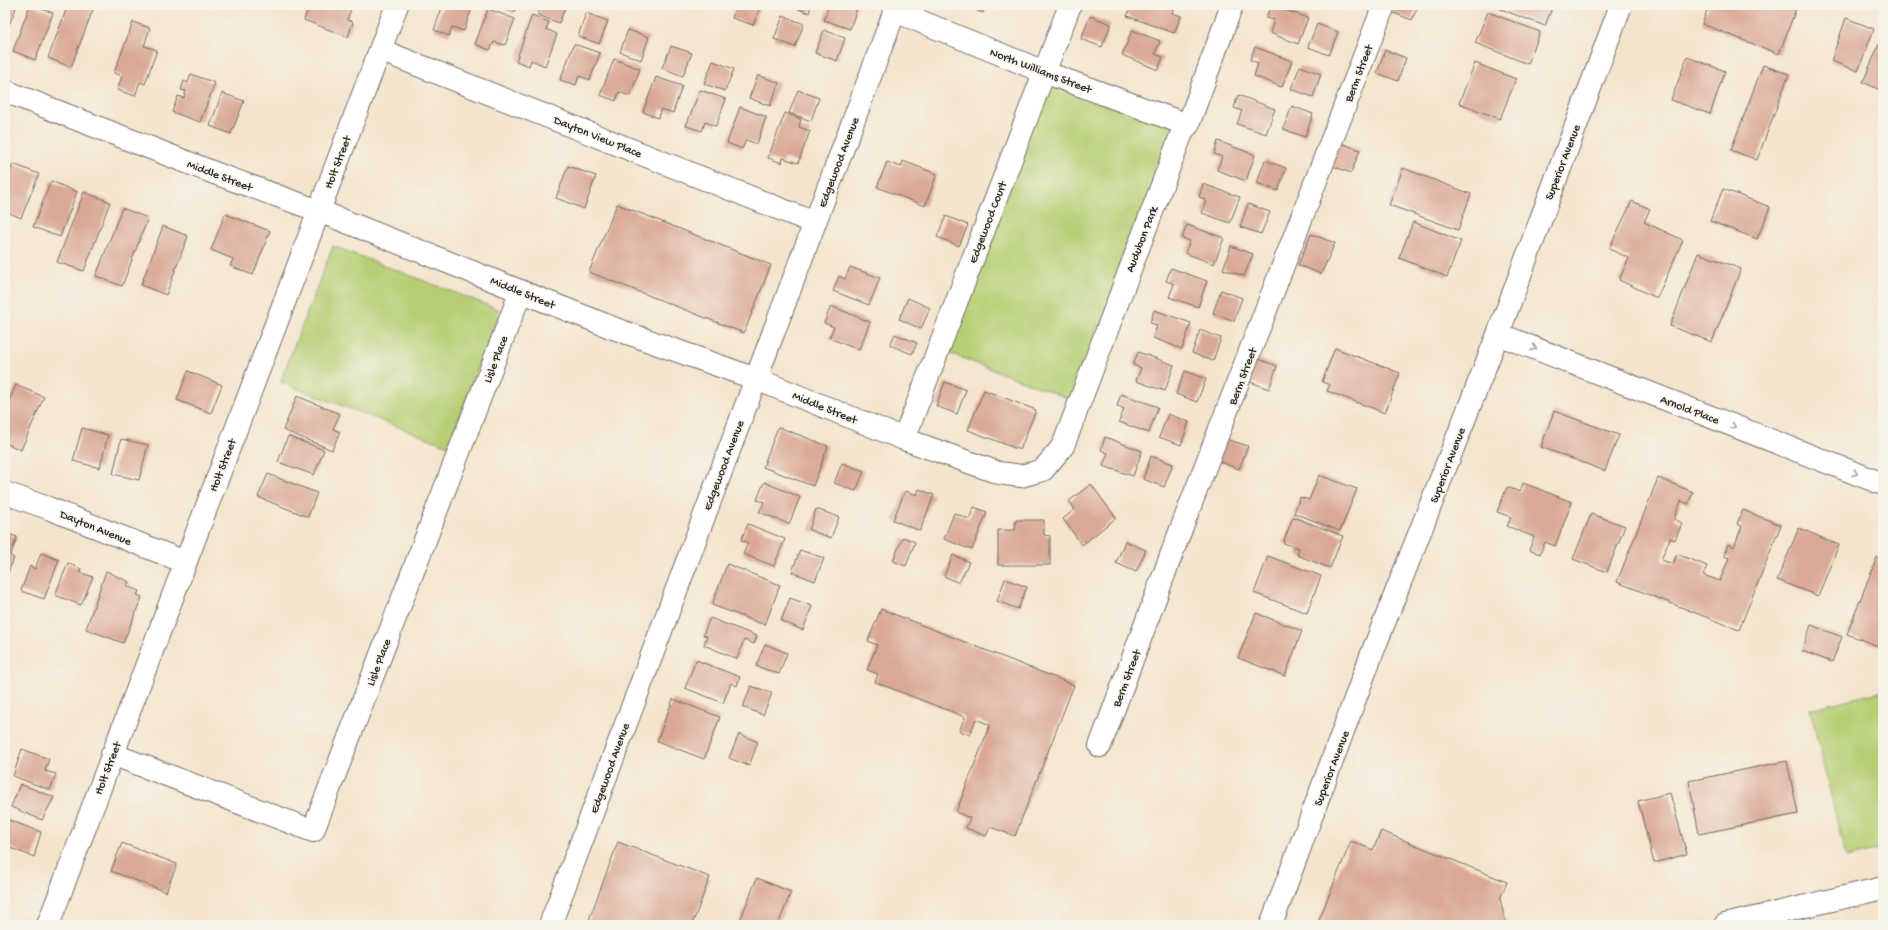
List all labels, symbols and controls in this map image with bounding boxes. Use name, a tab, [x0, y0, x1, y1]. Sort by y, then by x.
street label: Berm Street	[1342, 42, 1378, 105]
street label: North Williams Street	[988, 46, 1094, 98]
street label: Dayton View Place	[550, 113, 644, 162]
street label: Edgewood Avenue	[816, 115, 864, 210]
street label: Superior Avenue	[1543, 122, 1585, 202]
street label: Holt Street	[322, 133, 356, 191]
street label: Middle Street	[185, 158, 255, 196]
street label: Edgewood Court	[967, 179, 1011, 266]
street label: Audubon Park	[1124, 203, 1162, 275]
street label: Middle Street	[488, 275, 558, 314]
street label: Lisle Place	[481, 333, 513, 385]
one-way arrow	[1530, 343, 1538, 351]
street label: Berm Street	[1226, 345, 1262, 408]
street label: Middle Street	[790, 390, 860, 429]
street label: Arnold Place	[1658, 393, 1721, 429]
street label: Edgewood Avenue	[701, 418, 749, 513]
one-way arrow	[1729, 421, 1737, 429]
street label: Superior Avenue	[1428, 425, 1470, 505]
street label: Holt Street	[207, 436, 241, 494]
one-way arrow	[1851, 469, 1858, 477]
street label: Dayton Avenue	[56, 508, 134, 550]
street label: Lisle Place	[364, 636, 396, 688]
street label: Berm Street	[1110, 647, 1146, 710]
street label: Edgewood Avenue	[588, 721, 634, 816]
street label: Superior Avenue	[1312, 728, 1354, 808]
street label: Holt Street	[92, 739, 126, 797]

